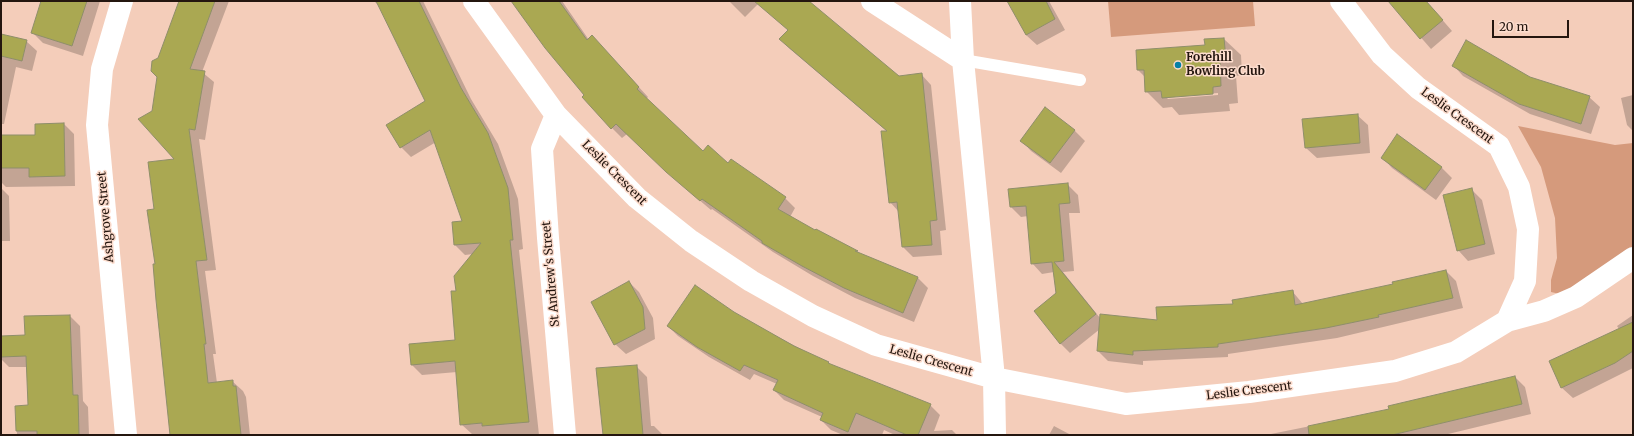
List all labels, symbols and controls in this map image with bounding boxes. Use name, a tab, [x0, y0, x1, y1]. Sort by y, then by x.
scale bar	[1494, 12, 1571, 38]
text: 20 m	[1499, 19, 1528, 34]
place label: Forehill Bowling Club	[1186, 51, 1265, 79]
marker: Forehill Bowling Club	[1173, 60, 1183, 70]
street label: Leslie Crescent	[1418, 85, 1496, 147]
street label: Leslie Crescent	[578, 137, 650, 209]
street label: Ashgrove Street	[95, 171, 117, 263]
street label: St Andrew's Street	[539, 221, 563, 327]
street label: Leslie Crescent	[888, 342, 974, 380]
street label: Leslie Crescent	[1205, 379, 1293, 403]

